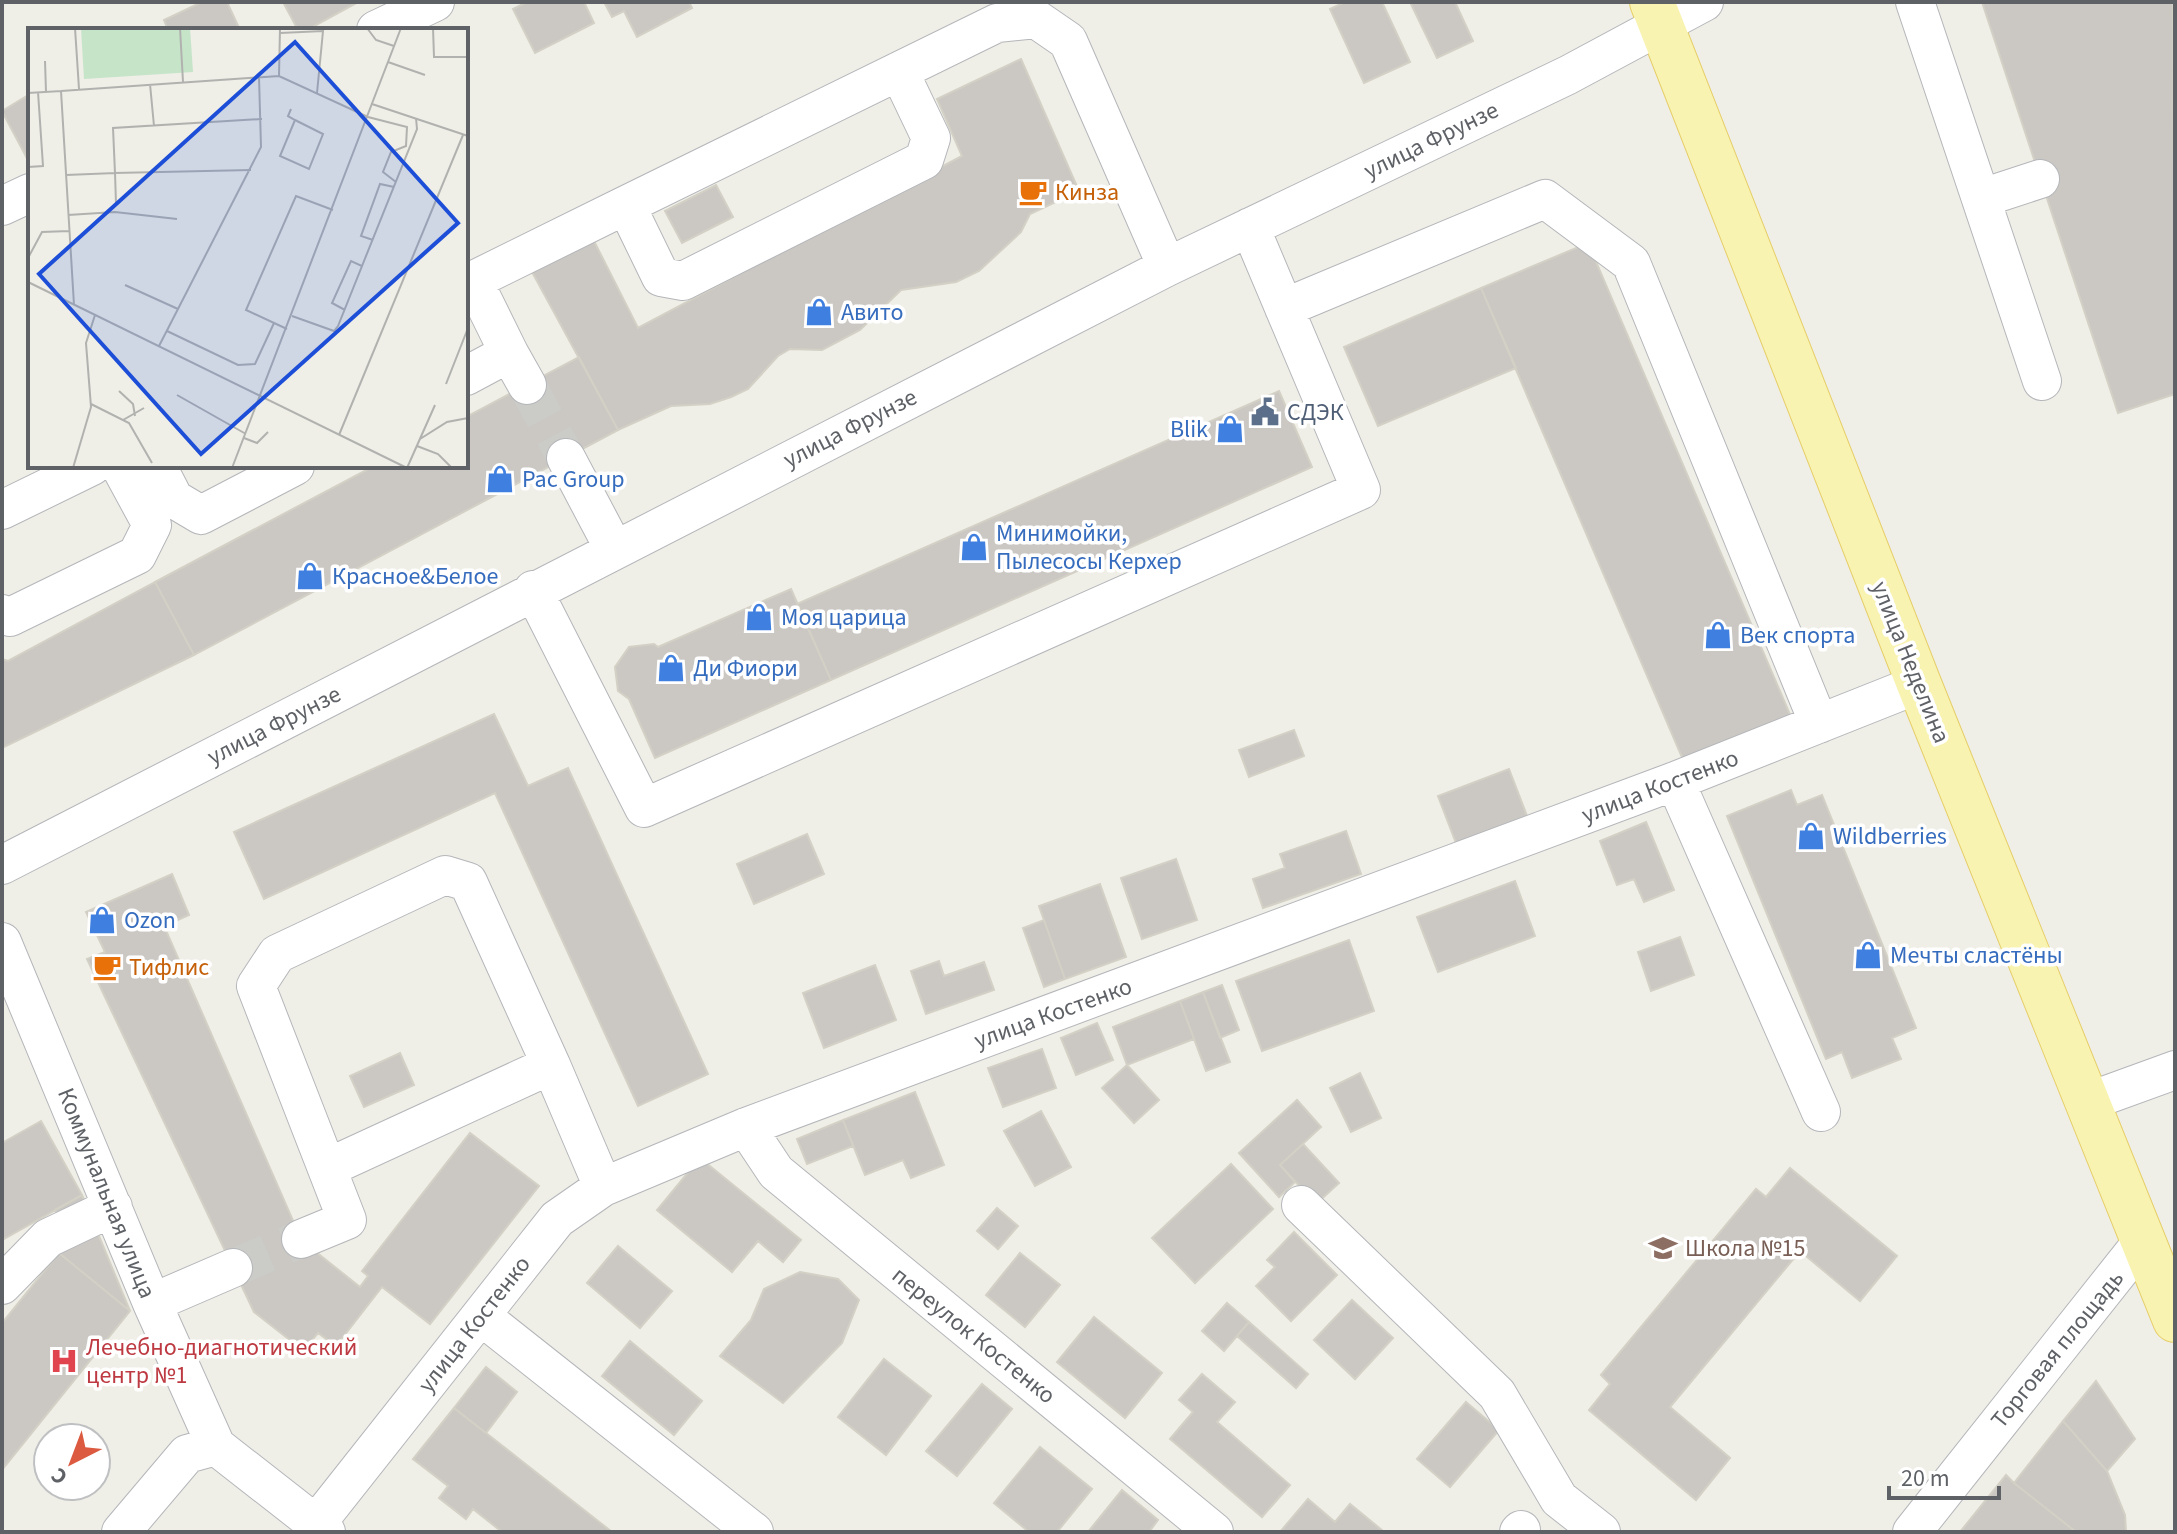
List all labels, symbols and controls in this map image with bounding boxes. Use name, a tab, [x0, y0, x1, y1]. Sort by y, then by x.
inset map	[28, 28, 468, 468]
street label: улица Фрунзе	[1358, 93, 1505, 188]
place label: Кинза	[1055, 175, 1119, 210]
cafe icon: Кинза	[1018, 177, 1048, 207]
place label: Авито	[841, 295, 904, 330]
shop icon: Авито	[804, 297, 834, 327]
street label: улица Фрунзе	[777, 380, 923, 477]
place label: СДЭК	[1287, 395, 1344, 430]
public building icon: СДЭК	[1250, 397, 1280, 427]
place label: Blik	[1170, 412, 1208, 447]
shop icon: Blik	[1215, 414, 1245, 444]
place label: Pac Group	[522, 462, 625, 497]
shop icon: Pac Group	[485, 464, 515, 494]
place label: Минимойки, Пылесосы Керхер	[996, 516, 1182, 579]
shop icon: Минимойки, Пылесосы Керхер	[959, 532, 989, 562]
place label: Красное&Белое	[332, 559, 498, 594]
shop icon: Красное&Белое	[295, 561, 325, 591]
street label: улица Неделина	[1862, 576, 1959, 748]
place label: Моя царица	[781, 600, 907, 635]
shop icon: Моя царица	[744, 602, 774, 632]
place label: Век спорта	[1740, 618, 1855, 653]
shop icon: Век спорта	[1703, 620, 1733, 650]
place label: Ди Фиори	[693, 651, 798, 686]
shop icon: Ди Фиори	[656, 653, 686, 683]
street label: улица Фрунзе	[201, 677, 347, 774]
street label: улица Костенко	[1577, 740, 1744, 832]
place label: Wildberries	[1833, 819, 1947, 854]
shop icon: Wildberries	[1796, 821, 1826, 851]
place label: Ozon	[124, 903, 176, 938]
shop icon: Ozon	[87, 905, 117, 935]
place label: Мечты сластёны	[1890, 938, 2063, 973]
shop icon: Мечты сластёны	[1853, 940, 1883, 970]
place label: Тифлис	[129, 950, 209, 985]
cafe icon: Тифлис	[92, 952, 122, 982]
street label: улица Костенко	[969, 969, 1137, 1058]
street label: Коммунальная улица	[48, 1083, 165, 1304]
place label: Школа №15	[1685, 1231, 1805, 1266]
school or university icon: Школа №15	[1648, 1233, 1678, 1263]
street label: улица Костенко	[410, 1248, 539, 1400]
street label: переулок Костенко	[884, 1258, 1063, 1413]
street label: Торговая площадь	[1982, 1263, 2132, 1436]
place label: Лечебно-диагнотический центр №1	[86, 1330, 357, 1393]
hospital icon: Лечебно-диагнотический центр №1	[49, 1346, 79, 1376]
north arrow	[32, 1422, 112, 1502]
scale bar	[1889, 1450, 1999, 1500]
text: С	[44, 1460, 75, 1492]
text: 20 m	[1901, 1461, 1950, 1496]

